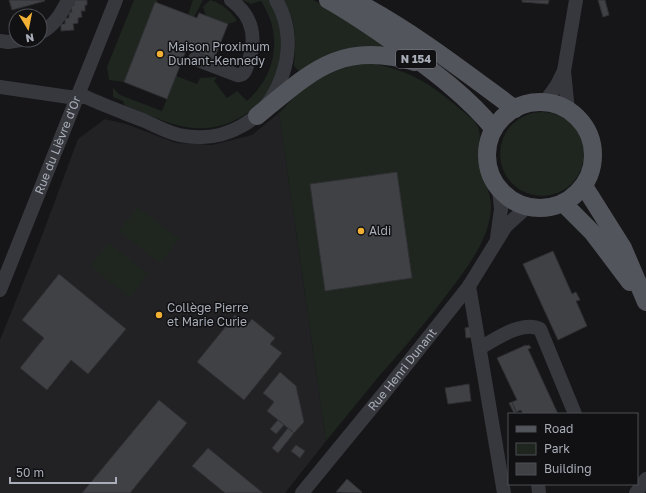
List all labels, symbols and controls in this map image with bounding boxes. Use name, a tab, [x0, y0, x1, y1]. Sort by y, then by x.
north arrow	[8, 8, 48, 48]
text: N	[25, 31, 35, 45]
place label: Maison Proximum Dunant-Kennedy	[168, 39, 270, 68]
marker: Maison Proximum Dunant-Kennedy	[155, 49, 165, 59]
road number: N 154	[396, 50, 436, 68]
street label: Rue du Lièvre d'Or	[31, 93, 84, 196]
place label: Aldi	[369, 223, 391, 238]
marker: Aldi	[356, 226, 366, 236]
place label: Collège Pierre et Marie Curie	[167, 300, 248, 329]
marker: Collège Pierre et Marie Curie	[154, 310, 164, 320]
street label: Rue Henri Dunant	[364, 325, 440, 414]
legend	[508, 413, 638, 485]
text: Road	[544, 421, 573, 436]
text: Park	[544, 441, 570, 456]
scale bar	[10, 459, 116, 485]
text: Building	[544, 461, 592, 476]
text: 50 m	[16, 465, 44, 480]

